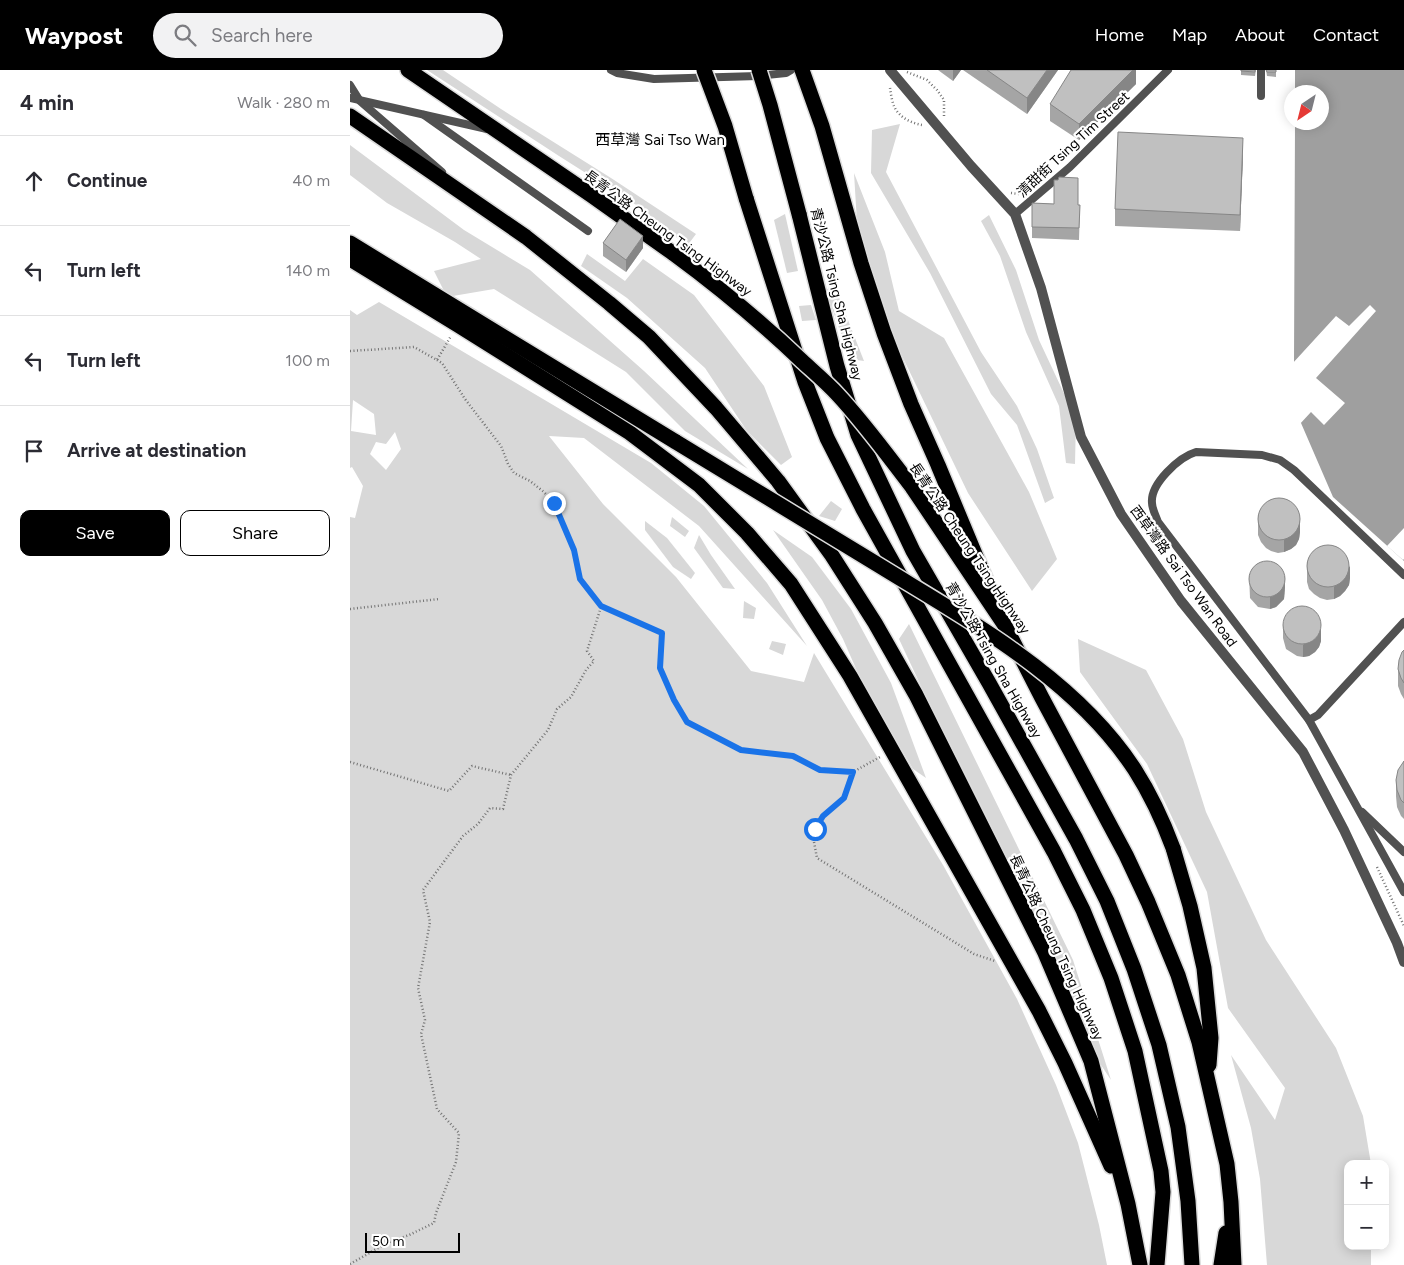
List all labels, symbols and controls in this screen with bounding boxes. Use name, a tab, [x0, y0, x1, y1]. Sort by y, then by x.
search box	[153, 13, 503, 58]
text: Waypost	[25, 21, 123, 50]
icon: search	[171, 21, 199, 49]
text: Search here	[211, 24, 313, 47]
text: Home	[1095, 24, 1144, 46]
text: Map	[1172, 24, 1207, 46]
text: About	[1235, 24, 1285, 46]
text: Contact	[1313, 24, 1379, 46]
north arrow	[1284, 85, 1329, 130]
street label: 清甜街 Tsing Tim Street	[1014, 88, 1133, 201]
text: 4 min	[20, 90, 74, 115]
text: Walk · 280 m	[237, 93, 330, 112]
district label: 西草灣 Sai Tso Wan	[595, 131, 725, 149]
icon: ahead	[20, 167, 48, 195]
street label: 長青公路 Cheung Tsing Highway	[580, 167, 756, 300]
text: Continue	[67, 169, 147, 192]
text: 40 m	[292, 171, 330, 190]
street label: 青沙公路 Tsing Sha Highway	[807, 206, 866, 383]
icon: left	[20, 257, 48, 285]
text: Turn left	[67, 259, 141, 282]
text: 140 m	[286, 261, 330, 280]
icon: left	[20, 347, 48, 375]
text: Turn left	[67, 349, 141, 372]
text: 100 m	[285, 351, 330, 370]
icon: arrive	[20, 437, 48, 465]
text: Arrive at destination	[67, 439, 246, 462]
street label: 長青公路 Cheung Tsing Highway	[906, 459, 1034, 638]
route end	[543, 492, 566, 515]
street label: 西草灣路 Sai Tso Wan Road	[1127, 502, 1241, 650]
button: Save	[20, 510, 170, 556]
button: Share	[180, 510, 330, 556]
street label: 青沙公路 Tsing Sha Highway	[942, 579, 1046, 742]
route start	[804, 818, 827, 841]
street label: 長青公路 Cheung Tsing Highway	[1006, 851, 1108, 1044]
map controls	[1344, 1160, 1389, 1250]
button: +	[1344, 1160, 1389, 1205]
button: −	[1344, 1205, 1389, 1250]
scale bar	[365, 1230, 460, 1253]
text: 50 m	[372, 1233, 404, 1250]

